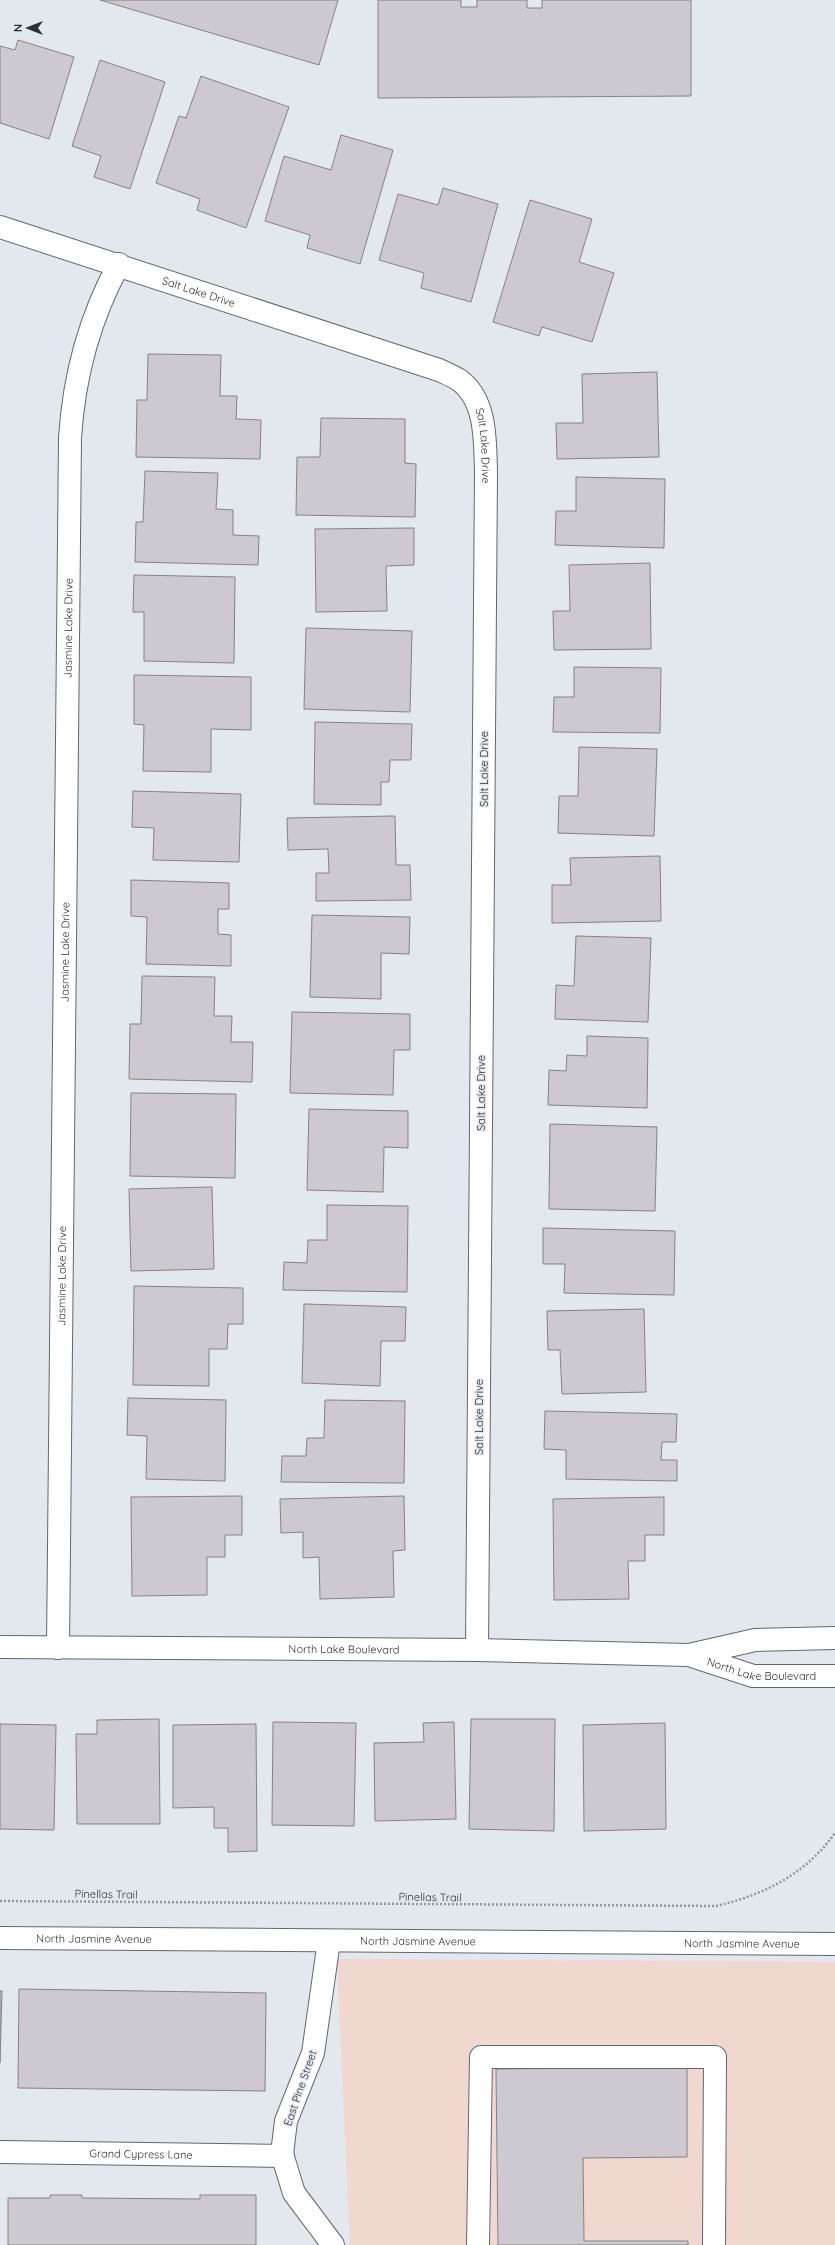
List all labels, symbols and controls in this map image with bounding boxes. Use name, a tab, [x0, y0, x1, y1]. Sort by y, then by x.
north arrow	[8, 8, 48, 48]
text: N	[11, 24, 25, 32]
street label: Salt Lake Drive	[160, 273, 237, 310]
street label: Salt Lake Drive	[472, 406, 493, 484]
street label: Jasmine Lake Drive	[61, 578, 76, 678]
street label: Salt Lake Drive	[477, 731, 491, 807]
street label: Jasmine Lake Drive	[57, 902, 72, 1002]
street label: Salt Lake Drive	[474, 1055, 488, 1131]
street label: Jasmine Lake Drive	[54, 1226, 69, 1326]
street label: Salt Lake Drive	[472, 1379, 486, 1455]
street label: North Lake Boulevard	[288, 1642, 400, 1657]
street label: North Lake Boulevard	[705, 1654, 816, 1683]
street label: Pinellas Trail	[74, 1886, 138, 1902]
street label: Pinellas Trail	[398, 1889, 462, 1905]
street label: North Jasmine Avenue	[36, 1931, 152, 1946]
street label: North Jasmine Avenue	[360, 1934, 476, 1948]
street label: North Jasmine Avenue	[684, 1936, 800, 1951]
street label: East Pine Street	[280, 2048, 320, 2128]
street label: Grand Cypress Lane	[89, 2146, 193, 2162]

